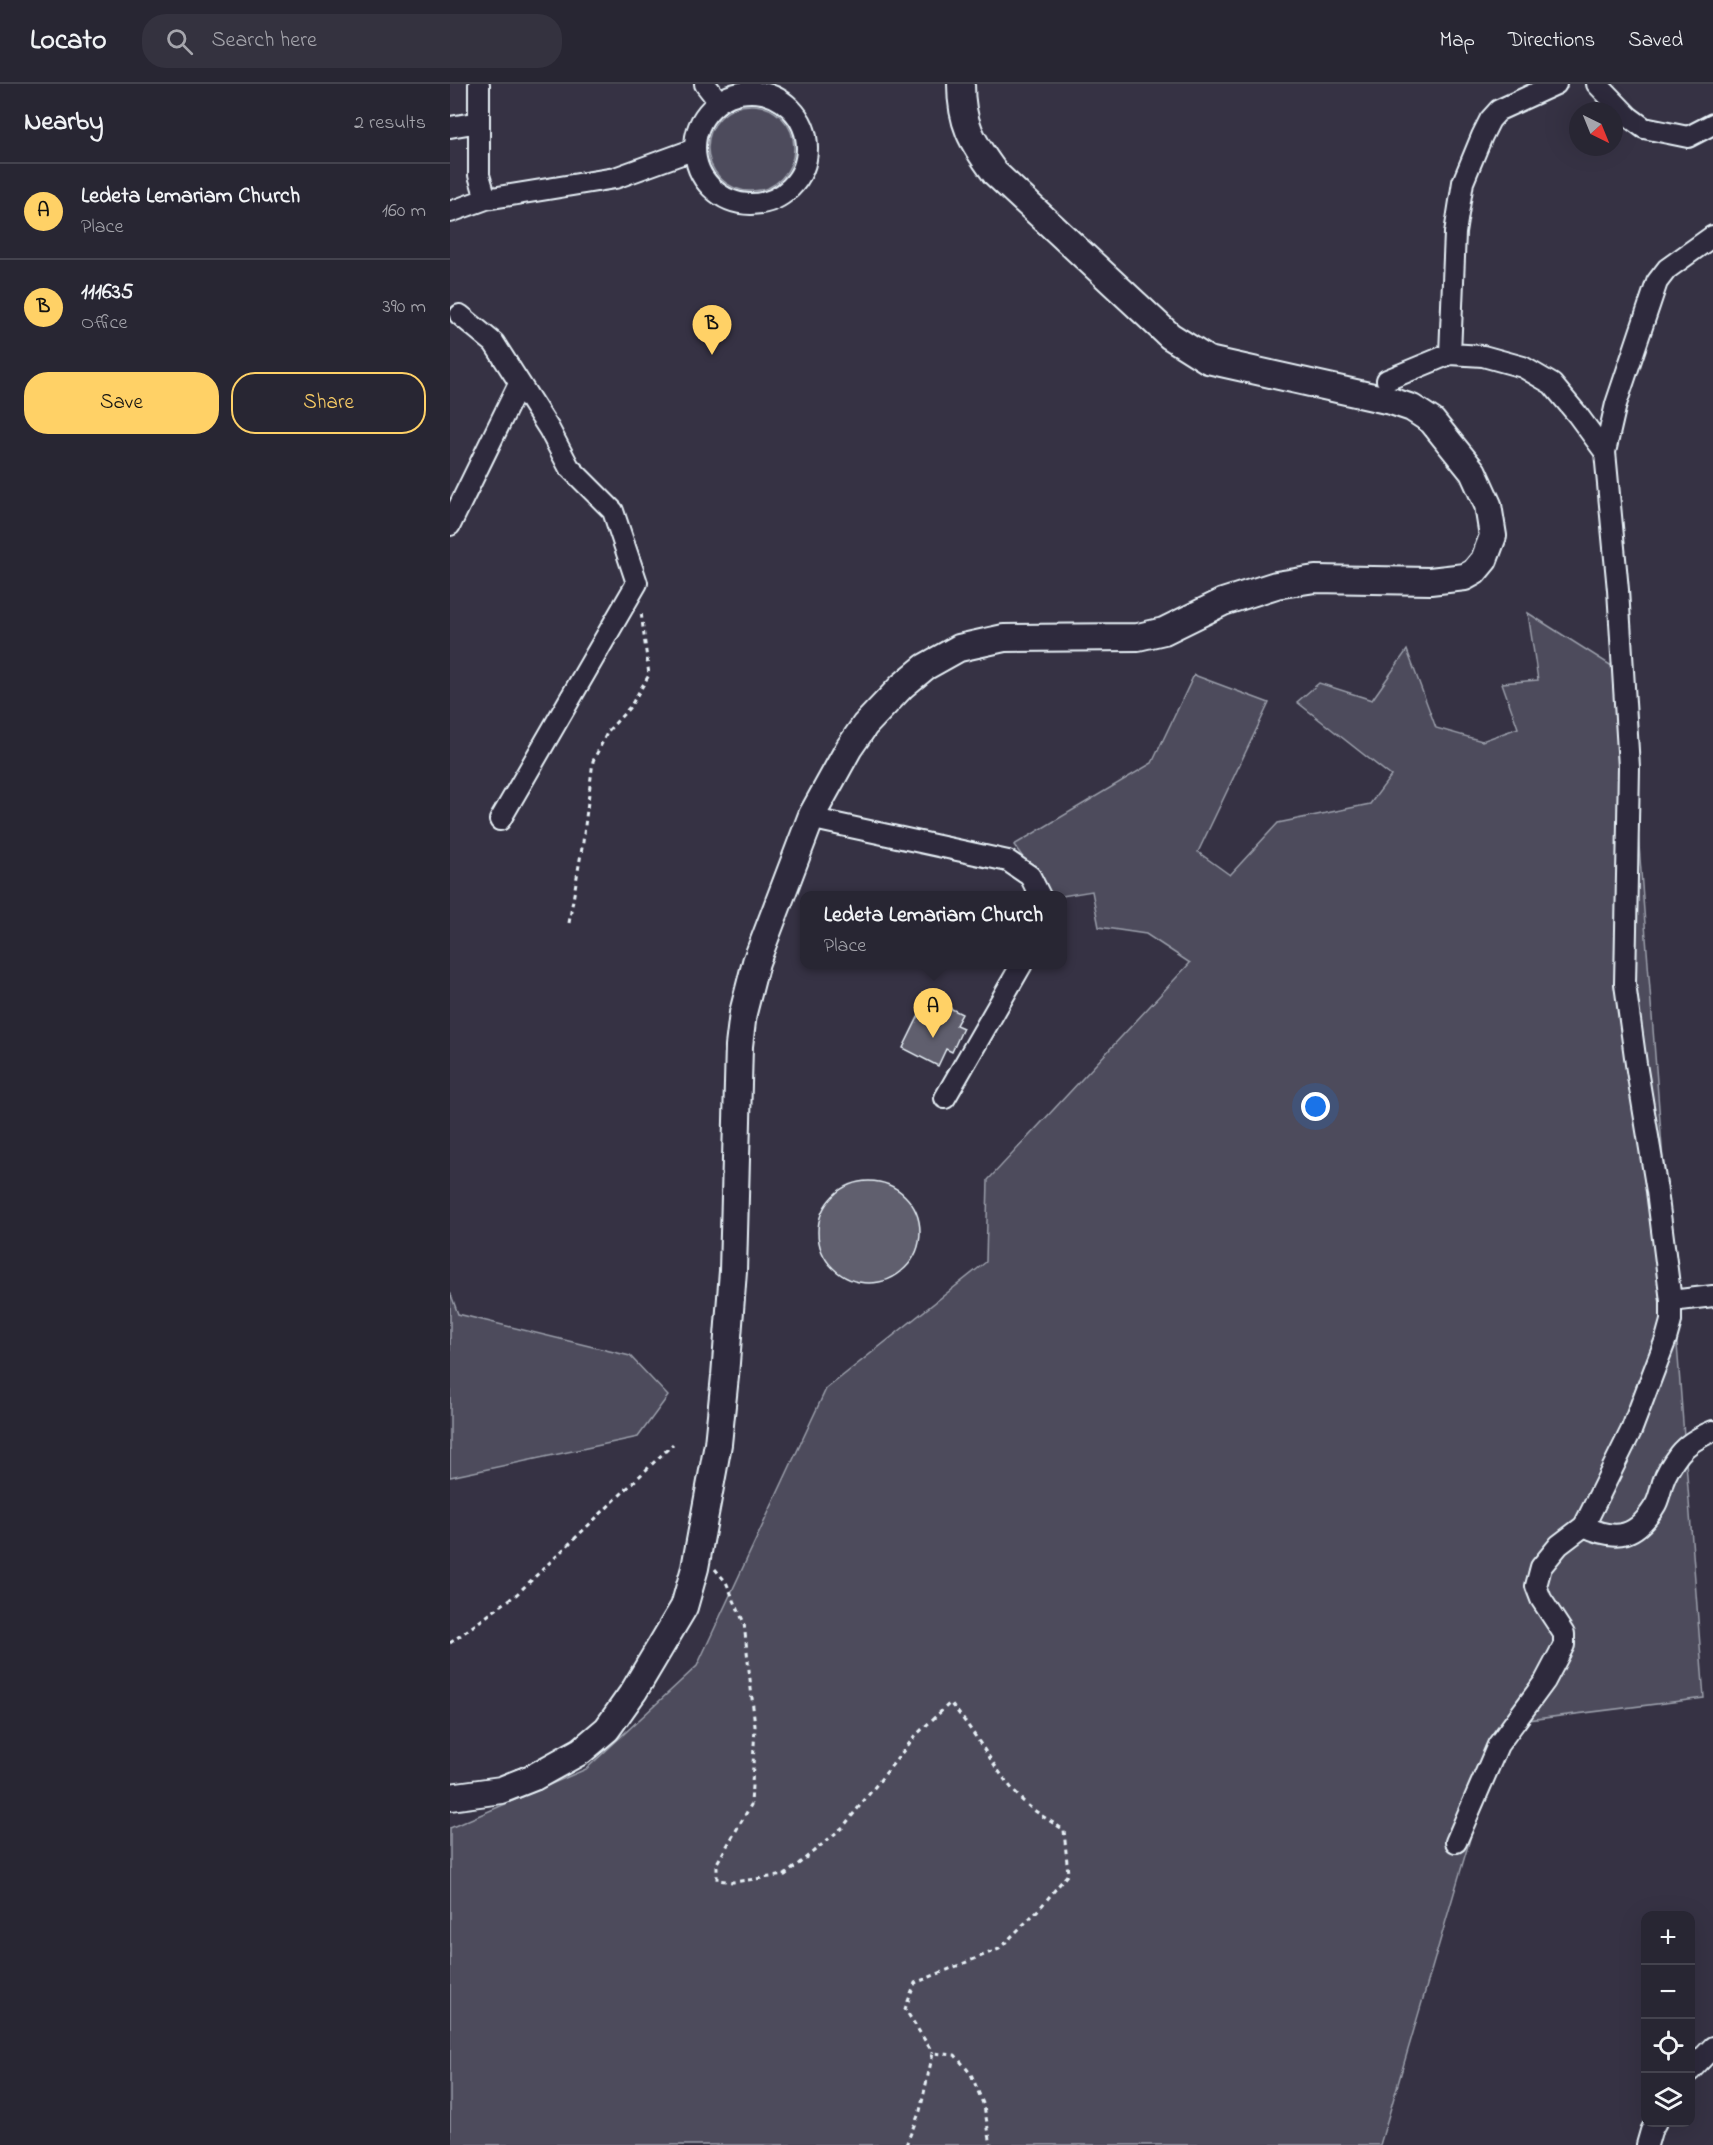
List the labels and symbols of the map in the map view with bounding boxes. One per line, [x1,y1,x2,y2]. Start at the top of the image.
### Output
north arrow [1569,102,1623,156]
pin: B [692,306,732,355]
pin: A [914,988,952,1038]
your location [1301,1092,1330,1121]

